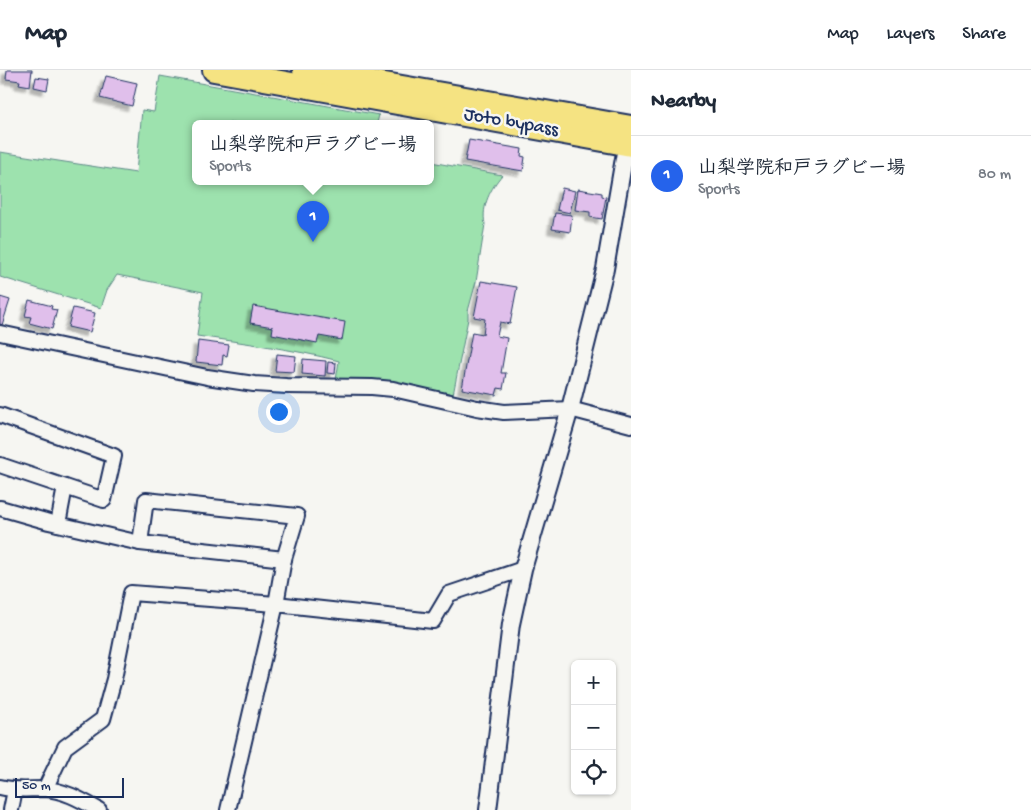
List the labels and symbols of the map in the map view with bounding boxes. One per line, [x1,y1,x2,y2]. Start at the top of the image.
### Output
street label: Joto bypass [462,103,561,143]
pin: 1 [297,201,329,242]
your location [266,399,292,425]
scale bar [15,775,124,798]

